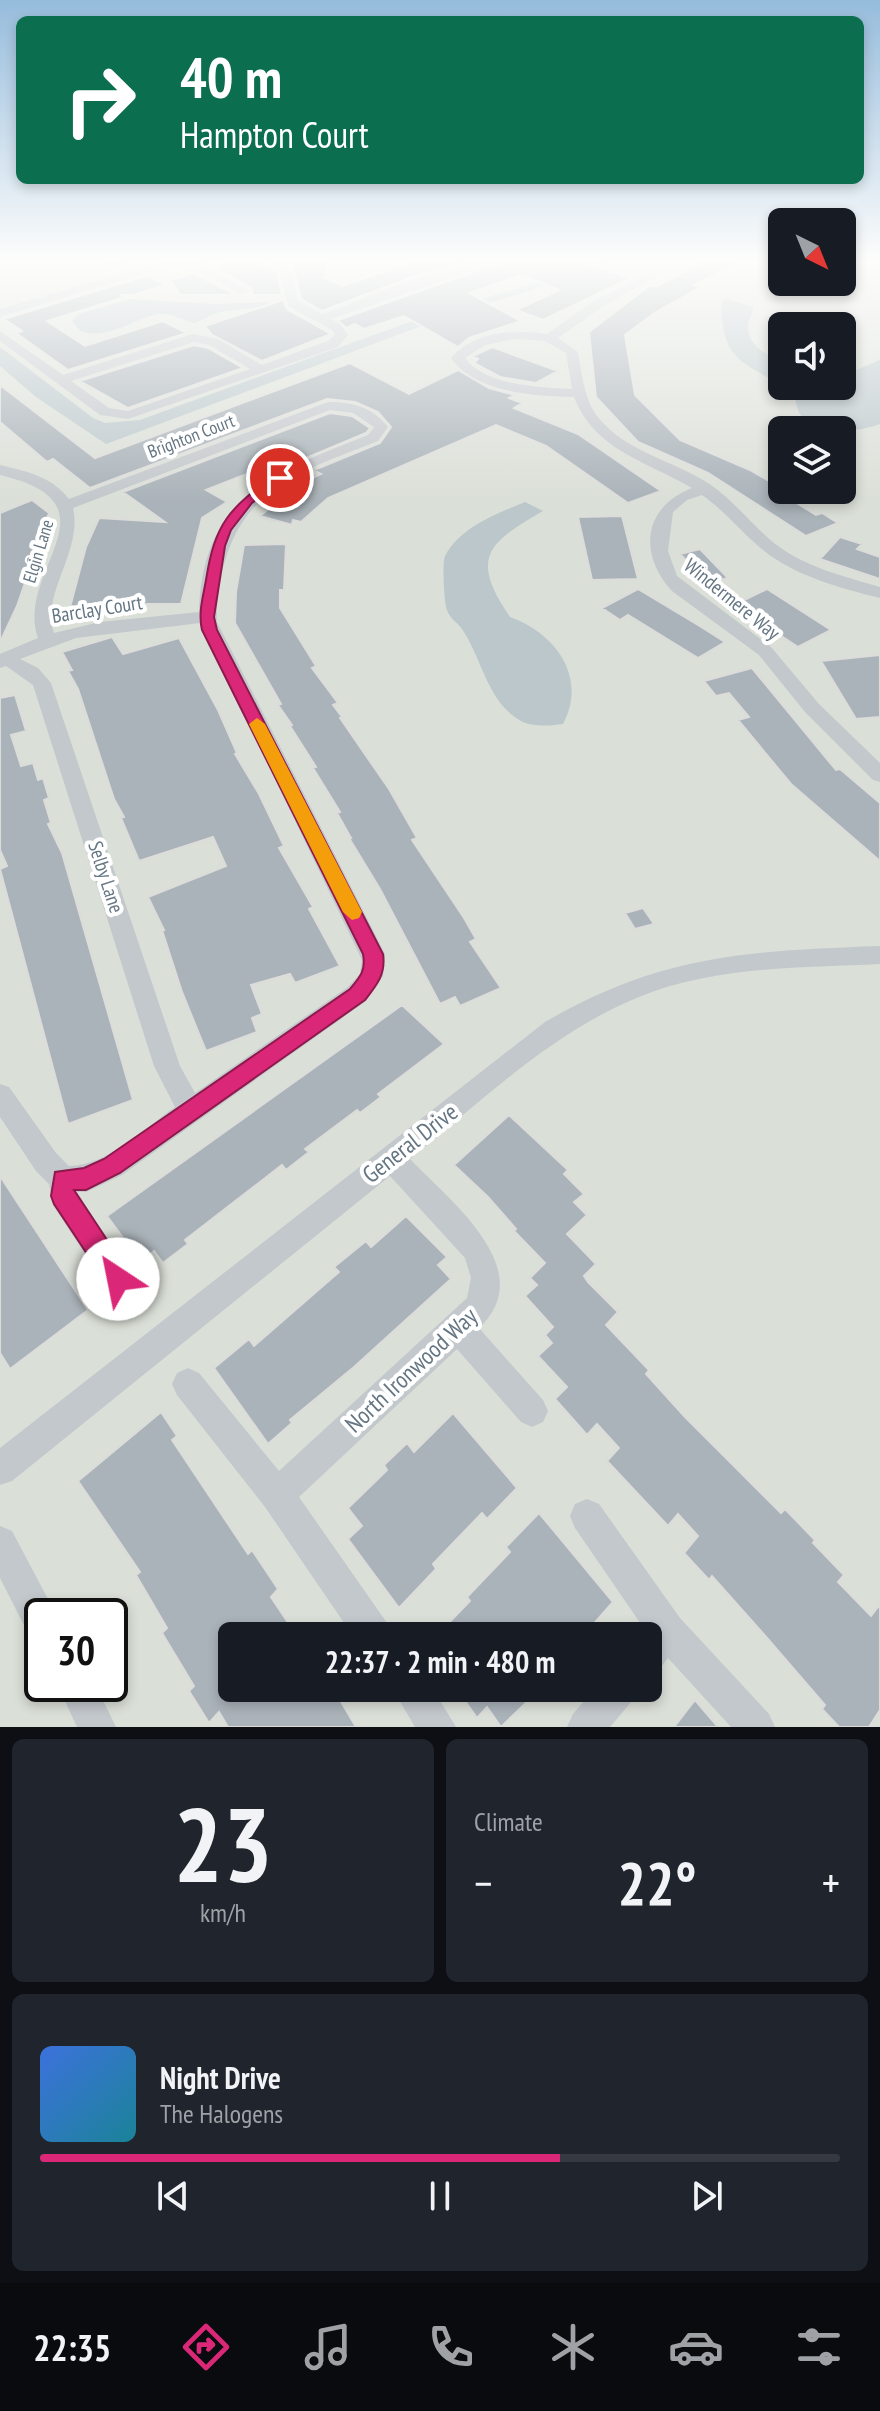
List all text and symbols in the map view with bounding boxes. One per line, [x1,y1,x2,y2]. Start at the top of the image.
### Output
text: 40 m [180,41,282,113]
icon: right [48,48,152,152]
text: Hampton Court [180,111,369,158]
north arrow [768,208,856,296]
map controls [768,208,856,504]
button: sound [768,312,856,400]
street label: Brighton Court [144,409,238,463]
button: layers [768,416,856,504]
pin [246,444,314,512]
icon: arrive [258,456,302,500]
street label: Elgin Lane [17,517,59,585]
street label: Windermere Way [679,552,786,646]
street label: Barclay Court [50,589,145,629]
street label: Selby Lane [82,838,130,916]
street label: General Drive [356,1096,464,1190]
position arrow [76,1237,160,1321]
street label: North Ironwood Way [338,1301,484,1439]
speed limit sign: 30 [24,1598,128,1702]
text: 22:37 · 2 min · 480 m [325,1642,555,1681]
text: 23 [173,1776,273,1911]
text: Climate [474,1805,543,1838]
text: 22° [617,1844,697,1922]
text: − [474,1854,492,1911]
text: + [822,1854,840,1911]
text: km/h [200,1896,246,1929]
text: Night Drive [160,2058,281,2097]
text: The Halogens [160,2097,283,2130]
icon: previous [151,2174,195,2218]
icon: pause [418,2174,462,2218]
icon: next [685,2174,729,2218]
icon: directions [178,2319,234,2375]
icon: music [300,2319,356,2375]
icon: phone [423,2319,479,2375]
icon: climate [545,2319,601,2375]
icon: car [668,2319,724,2375]
icon: filters [791,2319,847,2375]
text: 22:35 [33,2324,111,2371]

